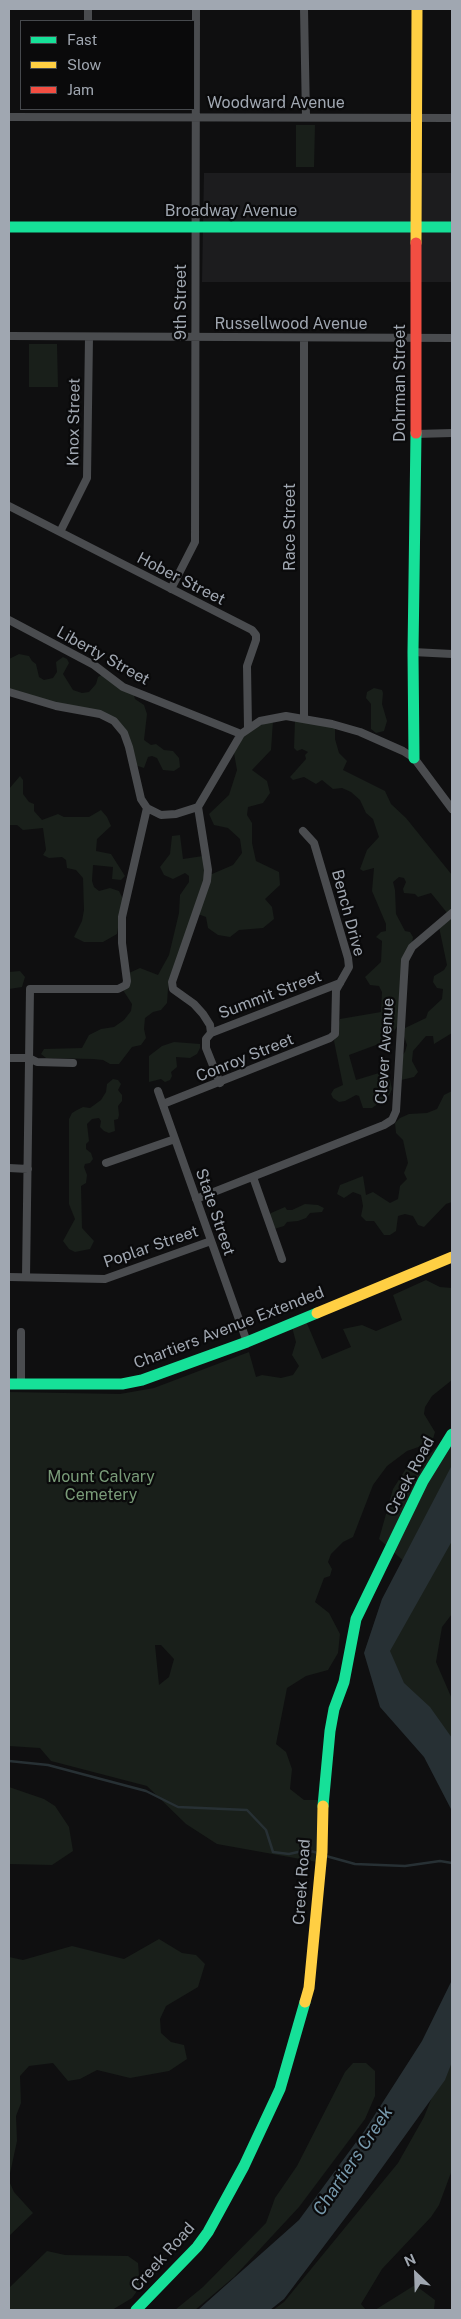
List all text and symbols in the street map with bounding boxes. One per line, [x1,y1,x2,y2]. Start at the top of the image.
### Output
legend [20,20,195,110]
text: Fast [67,31,97,48]
text: Slow [67,56,101,73]
text: Jam [67,81,94,98]
street label: Woodward Avenue [207,93,345,113]
street label: Broadway Avenue [165,201,297,221]
street label: 9th Street [171,264,191,340]
street label: Russellwood Avenue [214,314,368,334]
street label: Dohrman Street [390,324,410,442]
street label: Knox Street [64,378,84,466]
street label: Race Street [280,483,300,571]
street label: Hober Street [134,549,228,609]
street label: Liberty Street [53,623,153,689]
street label: Bench Drive [327,867,369,959]
street label: Summit Street [216,967,324,1023]
street label: Clever Avenue [372,997,398,1105]
street label: Conroy Street [193,1030,297,1086]
street label: State Street [191,1166,239,1258]
street label: Poplar Street [101,1222,201,1272]
street label: Chartiers Avenue Extended [131,1283,327,1373]
street label: Creek Road [381,1434,439,1518]
park label: Mount Calvary Cemetery [47,1467,155,1505]
street label: Creek Road [289,1838,315,1926]
water label: Chartiers Creek [309,2102,397,2220]
street label: Creek Road [127,2219,199,2295]
north arrow [391,2249,441,2299]
text: N [402,2251,418,2270]

